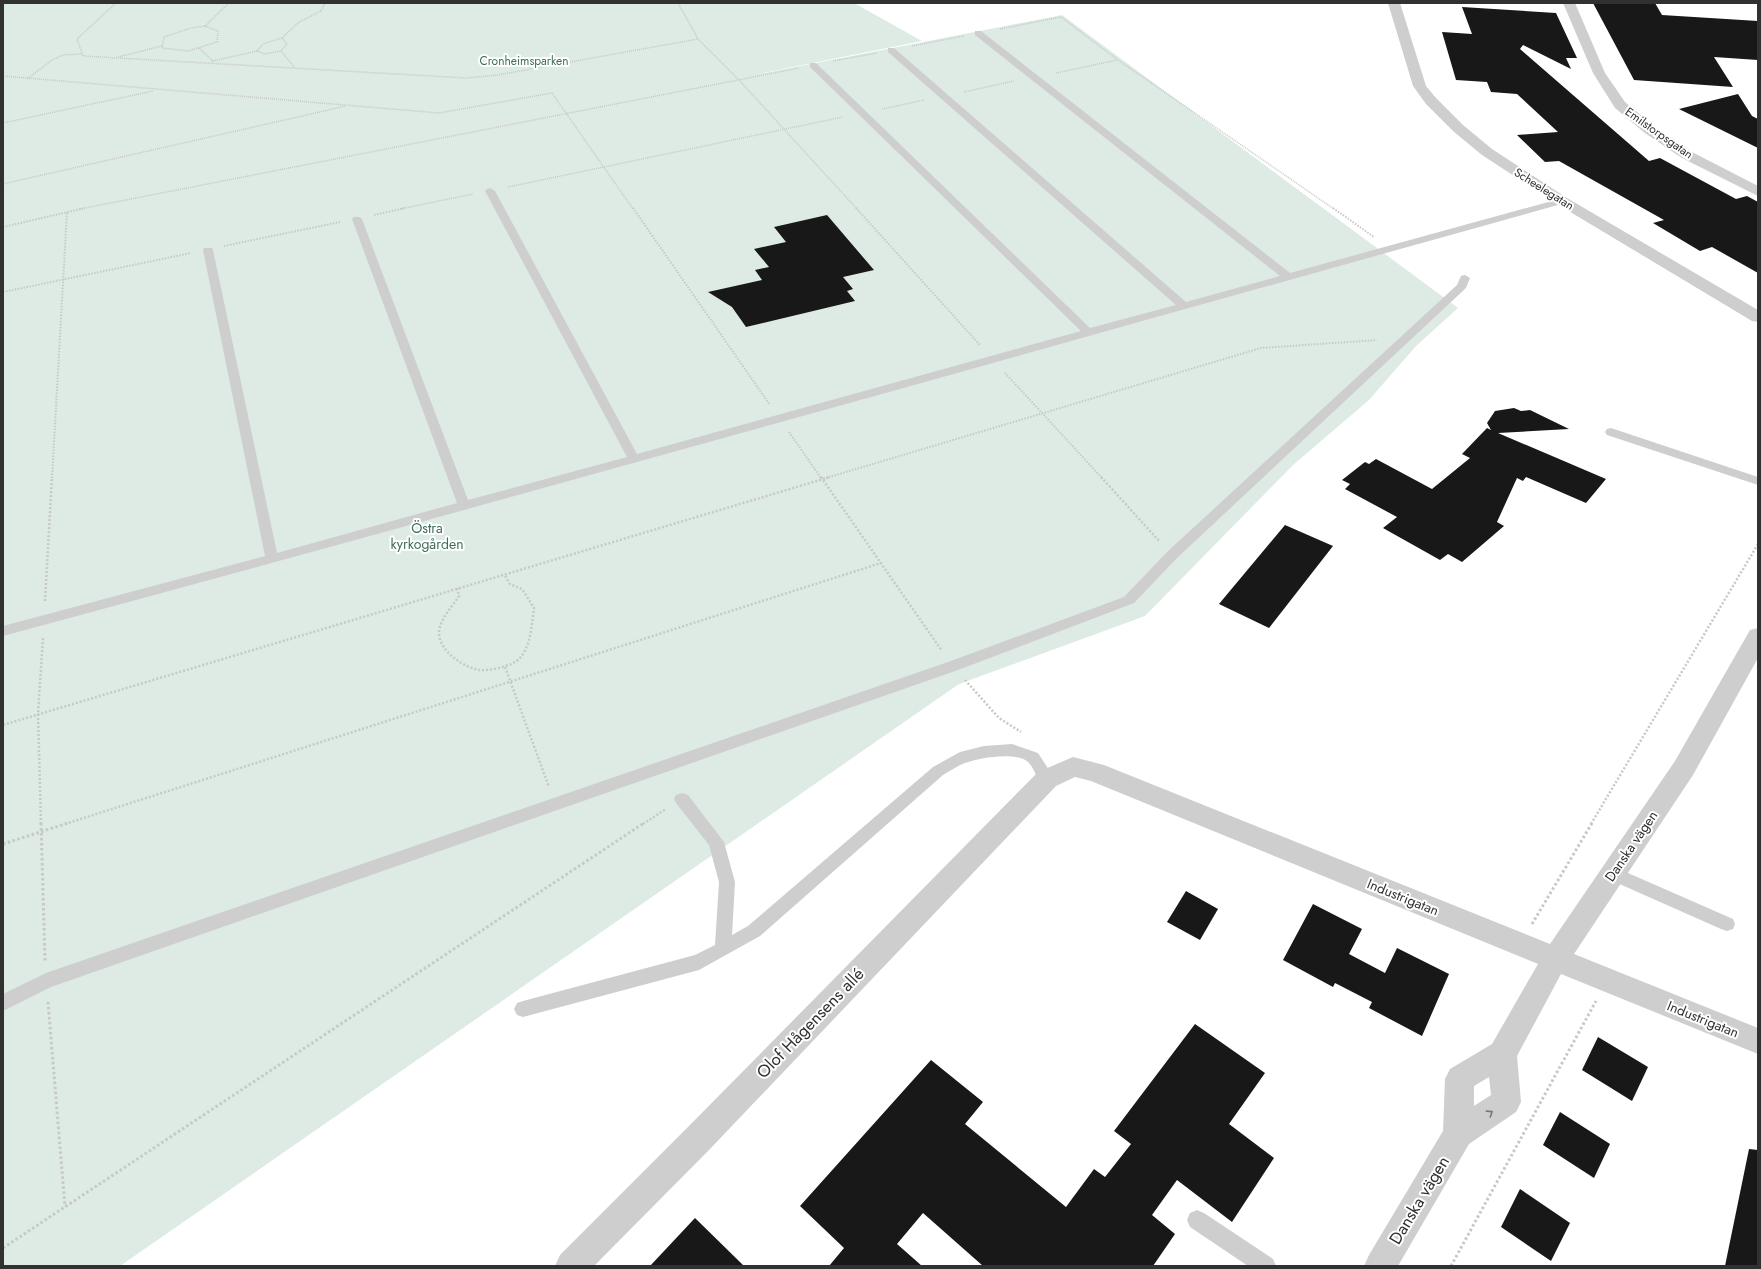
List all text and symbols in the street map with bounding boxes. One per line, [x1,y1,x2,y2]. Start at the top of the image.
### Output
park label: Cronheimsparken [479,52,569,70]
street label: Emilstorpsgatan [1621,103,1697,163]
street label: Scheelegatan [1511,163,1577,215]
park label: Östra kyrkogården [390,518,464,554]
street label: Danska vägen [1600,806,1662,886]
street label: Industrigatan [1364,874,1442,920]
street label: Olof Hågensens allé [751,962,869,1084]
street label: Industrigatan [1664,996,1742,1042]
one-way arrow [1486,1110,1493,1117]
street label: Danska vägen [1383,1151,1455,1249]

